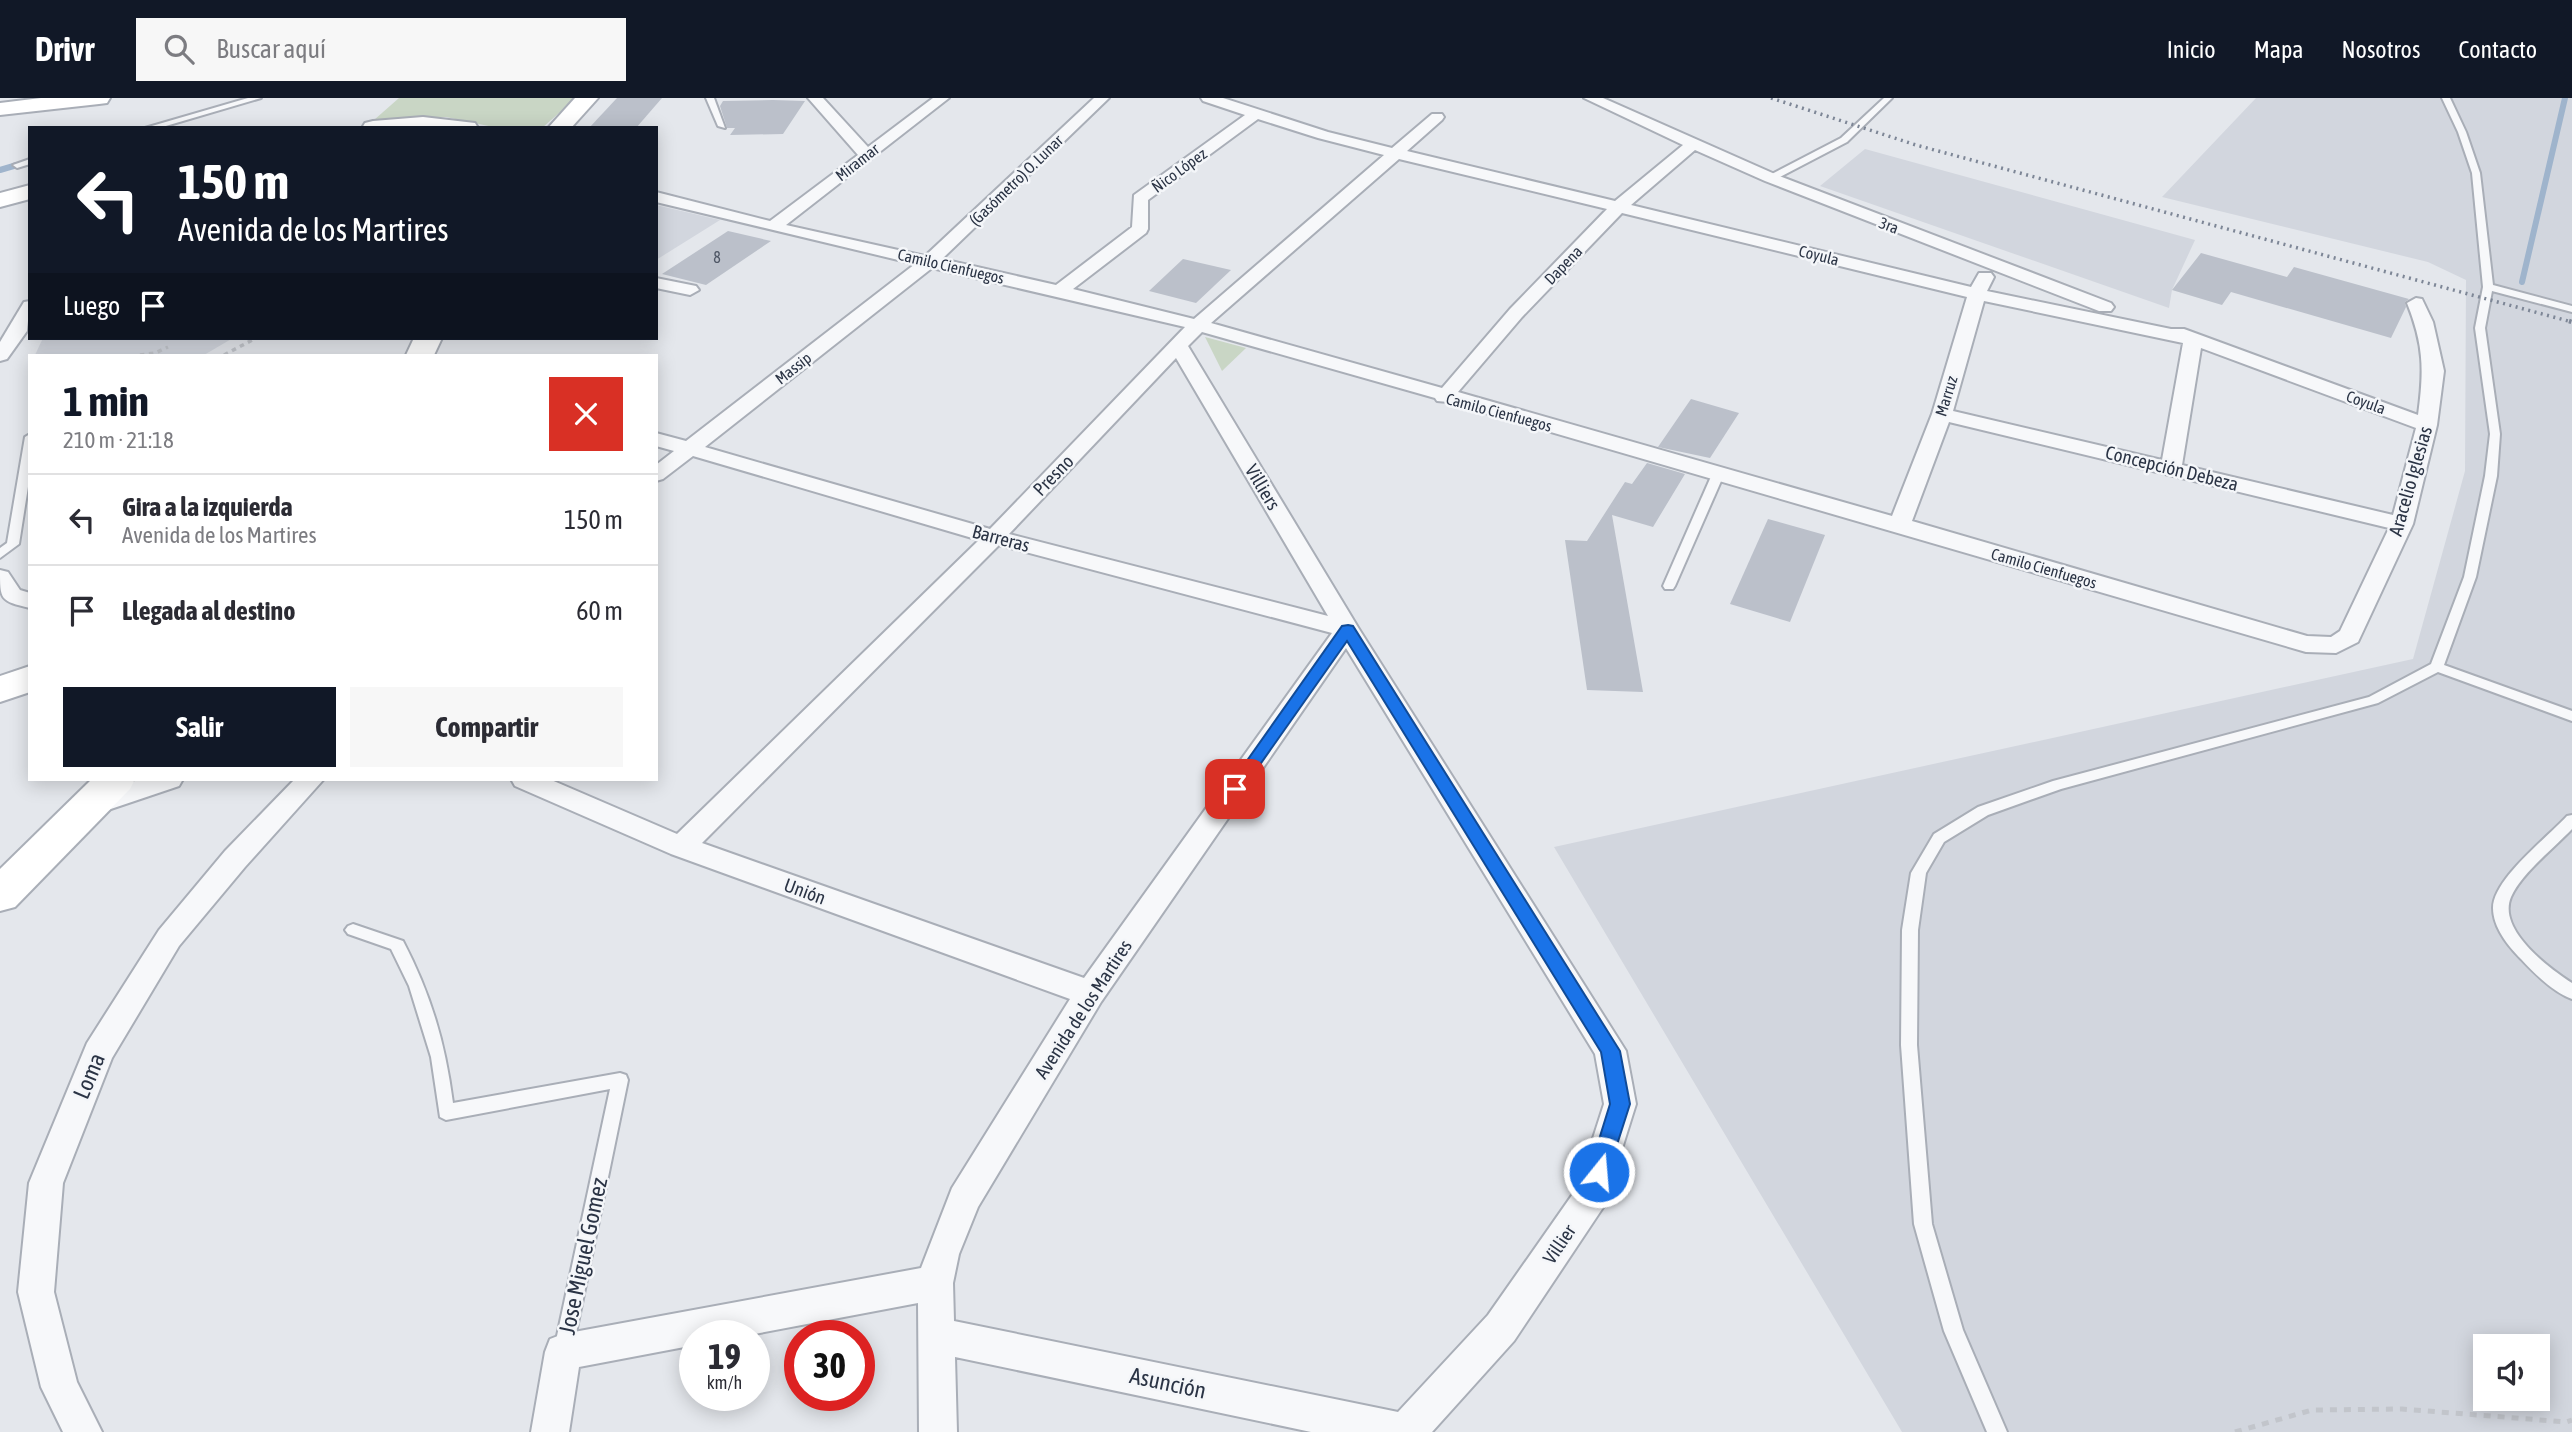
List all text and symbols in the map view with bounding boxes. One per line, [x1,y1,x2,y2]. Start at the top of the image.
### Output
search box [136,18,626,81]
text: Drivr [35,30,94,68]
icon: search [160,30,198,68]
text: Buscar aquí [216,34,326,64]
text: Inicio [2167,36,2216,63]
text: Mapa [2254,36,2303,63]
text: Nosotros [2341,36,2420,63]
text: Contacto [2458,36,2537,63]
street label: (Gasómetro) O. Lunar [966,131,1067,230]
street label: Miramar [832,139,882,184]
street label: Ñico López [1148,144,1211,197]
text: 150 m [178,153,289,209]
icon: left [63,154,154,245]
text: Avenida de los Martires [178,211,449,248]
street label: 3ra [1877,213,1901,237]
street label: Coyula [1797,241,1841,270]
street label: Dapena [1540,242,1586,289]
street label: Camilo Cienfuegos [896,245,1006,288]
house number: 8 [713,248,721,266]
icon: arrive [134,287,172,325]
text: Luego [63,291,120,321]
street label: Massip [771,348,815,388]
street label: Marruz [1931,373,1961,418]
text: 1 min [63,377,149,425]
button: close [549,377,623,451]
street label: Coyula [2344,387,2388,418]
street label: Camilo Cienfuegos [1444,389,1554,436]
street label: Aracelio Iglesias [2384,423,2436,538]
text: 210 m · 21:18 [63,427,174,453]
street label: Concepción Debeza [2103,441,2241,495]
street label: Presno [1028,450,1078,500]
street label: Villiers [1241,460,1285,514]
text: Gira a la izquierda [122,492,293,522]
icon: left [63,501,101,539]
text: 150 m [564,505,623,535]
street label: Barreras [970,520,1032,556]
text: Avenida de los Martires [122,522,317,548]
street label: Camilo Cienfuegos [1989,544,2099,593]
icon: arrive [63,592,101,630]
text: Llegada al destino [122,596,295,626]
text: 60 m [576,596,623,626]
button: Salir [63,687,336,767]
button: Compartir [350,687,623,767]
pin [1205,759,1265,819]
icon: arrive [1216,770,1254,808]
street label: Unión [781,873,829,909]
street label: Avenida de los Martires [1030,935,1136,1082]
street label: Loma [68,1049,110,1103]
position arrow [1562,1135,1636,1209]
street label: Jose Miguel Gomez [554,1175,612,1337]
street label: Villier [1538,1220,1580,1268]
speed limit sign: 30 [784,1320,875,1411]
map controls [2473,1334,2550,1411]
button: sound [2473,1334,2550,1411]
text: 19 [708,1336,741,1376]
street label: Asunción [1127,1362,1209,1404]
text: km/h [707,1372,742,1393]

